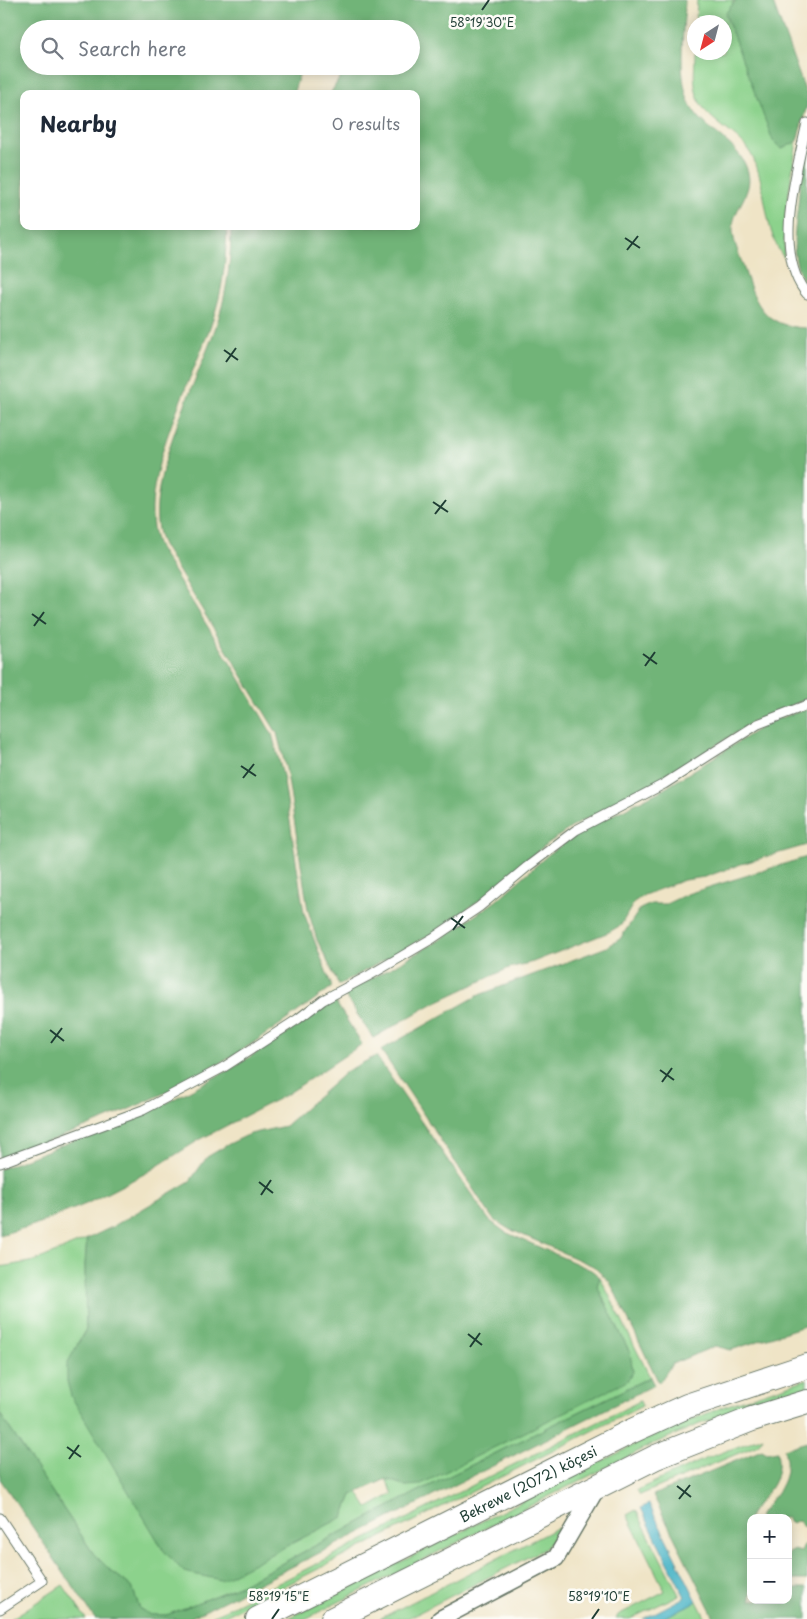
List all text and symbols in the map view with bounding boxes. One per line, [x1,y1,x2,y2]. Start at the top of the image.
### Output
text: 58°19'30"E [450,13,514,31]
north arrow [687,15,732,60]
search box [20,20,420,75]
icon: search [38,34,66,62]
text: Search here [78,34,187,62]
text: Nearby [40,107,117,139]
text: 0 results [332,111,400,135]
street label: Bekrewe (2072) köçesi [455,1440,600,1527]
map controls [747,1514,792,1604]
button: + [747,1514,792,1559]
button: − [747,1559,792,1604]
text: 58°19'15"E [248,1587,310,1605]
text: 58°19'10"E [568,1587,630,1605]

